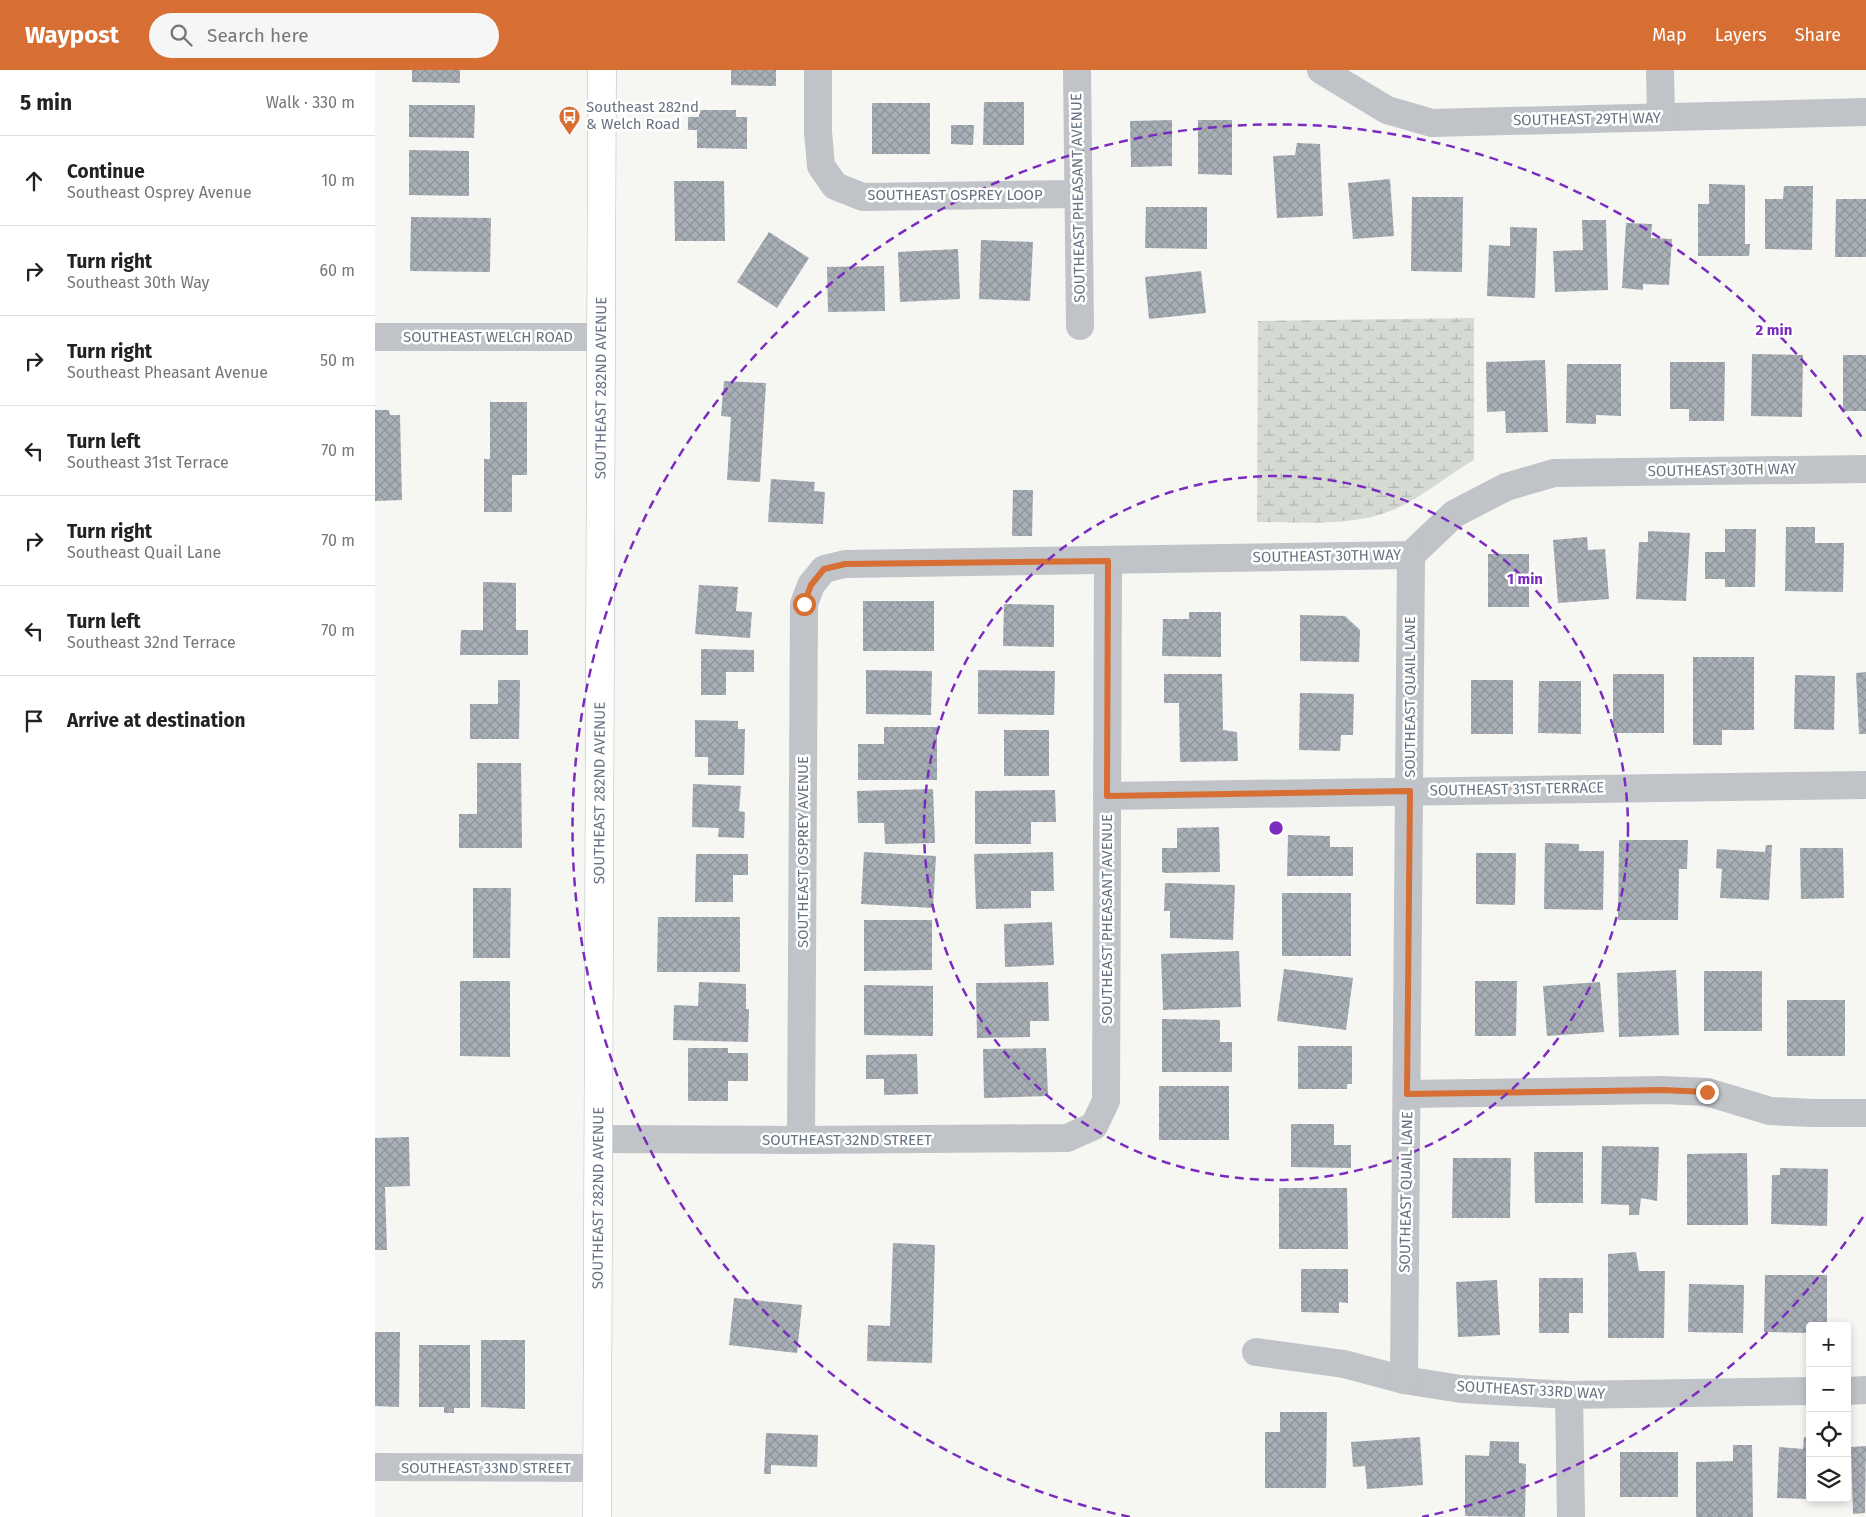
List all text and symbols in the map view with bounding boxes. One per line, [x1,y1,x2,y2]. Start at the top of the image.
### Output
search box [149,13,499,58]
text: Waypost [25,21,119,49]
icon: search [167,21,195,49]
text: Search here [207,24,309,47]
text: Map [1652,24,1687,46]
text: Layers [1715,24,1767,46]
text: Share [1795,24,1841,46]
text: 5 min [20,90,72,116]
text: Walk · 330 m [266,93,355,112]
street label: SOUTHEAST PHEASANT AVENUE [1067,93,1089,303]
place label: Southeast 282nd & Welch Road [586,98,699,133]
bus stop icon: Southeast 282nd & Welch Road [558,104,582,135]
street label: SOUTHEAST 29TH WAY [1513,109,1662,129]
text: Continue [67,160,145,183]
icon: ahead [20,167,48,195]
text: 10 m [321,171,355,190]
text: Southeast Osprey Avenue [67,183,252,202]
street label: SOUTHEAST OSPREY LOOP [867,186,1043,204]
text: Turn right [67,250,152,273]
icon: right [20,257,48,285]
text: 60 m [320,261,355,280]
text: Southeast 30th Way [67,273,210,292]
street label: SOUTHEAST 282ND AVENUE [592,297,610,479]
text: 2 min [1756,321,1792,339]
street label: SOUTHEAST WELCH ROAD [403,328,573,346]
text: Turn right [67,340,152,363]
icon: right [20,347,48,375]
text: 50 m [320,351,355,370]
text: Southeast Pheasant Avenue [67,363,268,382]
text: Turn left [67,430,141,453]
icon: left [20,437,48,465]
text: 70 m [321,441,355,460]
text: Southeast 31st Terrace [67,453,229,472]
street label: SOUTHEAST 30TH WAY [1648,460,1797,480]
text: Turn right [67,520,152,543]
icon: right [20,527,48,555]
text: 70 m [321,531,355,550]
text: Southeast Quail Lane [67,543,221,562]
street label: SOUTHEAST 30TH WAY [1253,546,1402,566]
text: 1 min [1507,570,1543,588]
route start [793,593,816,616]
text: Turn left [67,610,141,633]
street label: SOUTHEAST QUAIL LANE [1401,616,1419,778]
icon: left [20,617,48,645]
text: 70 m [321,621,355,640]
text: Southeast 32nd Terrace [67,633,236,652]
street label: SOUTHEAST 282ND AVENUE [590,702,609,884]
icon: arrive [20,707,48,735]
text: Arrive at destination [67,709,246,732]
street label: SOUTHEAST OSPREY AVENUE [794,756,812,948]
street label: SOUTHEAST 31ST TERRACE [1430,778,1604,800]
street label: SOUTHEAST PHEASANT AVENUE [1098,814,1116,1024]
centre of rings [1267,819,1285,837]
route end [1696,1081,1719,1104]
street label: SOUTHEAST 282ND AVENUE [589,1107,607,1289]
street label: SOUTHEAST QUAIL LANE [1396,1111,1416,1273]
street label: SOUTHEAST 32ND STREET [762,1131,932,1149]
map controls [1806,1322,1851,1502]
button: + [1806,1322,1851,1367]
button: − [1806,1367,1851,1412]
street label: SOUTHEAST 33RD WAY [1456,1377,1607,1403]
button: locate [1806,1412,1851,1457]
button: layers [1806,1457,1851,1502]
street label: SOUTHEAST 33ND STREET [401,1459,571,1477]

